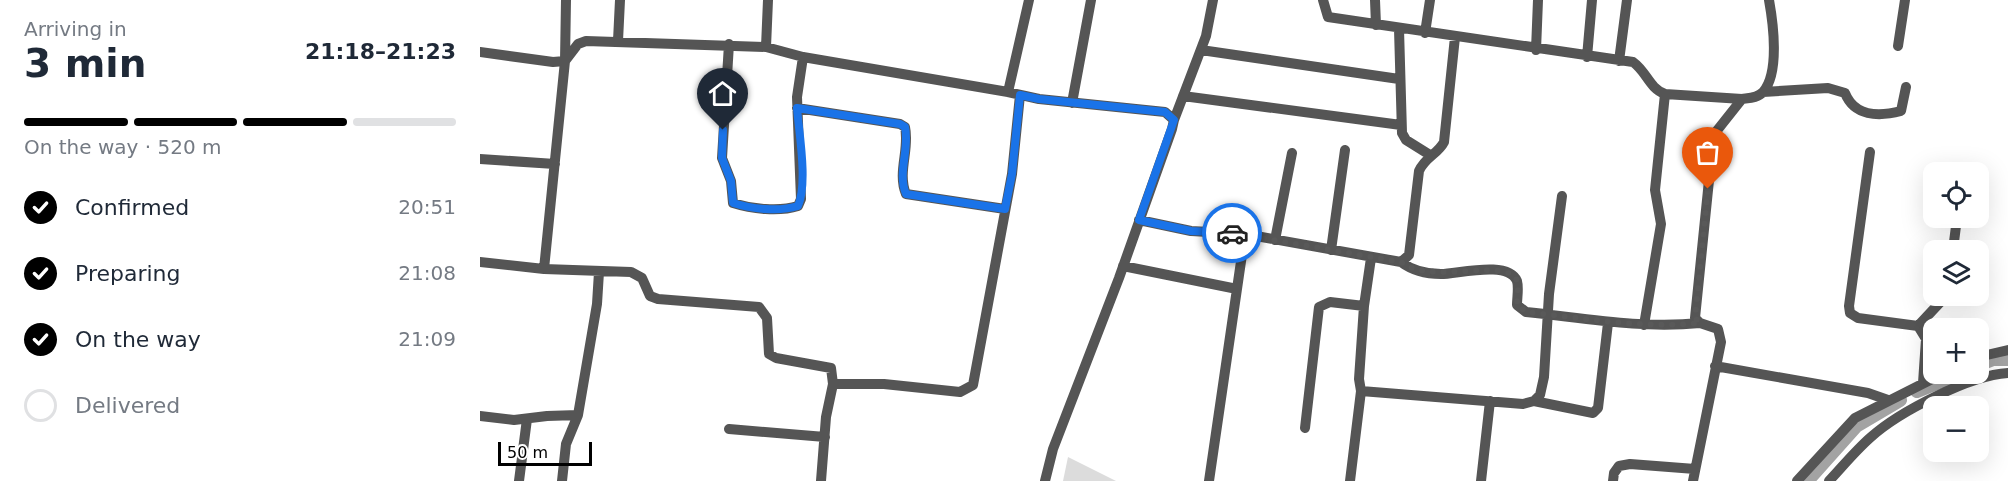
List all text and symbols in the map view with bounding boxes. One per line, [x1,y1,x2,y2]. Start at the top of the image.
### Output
text: Arriving in [24,17,127,41]
text: 21:18–21:23 [305,39,456,64]
text: 3 min [24,41,146,86]
pin [697,68,748,130]
icon: home [706,77,739,110]
pin [1682,127,1733,189]
text: On the way · 520 m [24,135,222,159]
icon: bag [1691,136,1724,169]
map controls [1923,162,1989,462]
button: locate [1923,162,1989,228]
icon: check [24,191,57,224]
text: Confirmed [75,195,189,220]
text: 20:51 [398,195,456,219]
courier [1202,203,1262,263]
icon: car [1216,217,1249,250]
button: layers [1923,240,1989,306]
icon: check [24,257,57,290]
text: Preparing [75,261,181,286]
text: 21:08 [398,261,456,285]
button: + [1923,318,1989,384]
icon: check [24,323,57,356]
text: On the way [75,327,201,352]
text: 21:09 [398,327,456,351]
text: Delivered [75,393,180,418]
button: − [1923,396,1989,462]
scale bar [498,439,592,466]
text: 50 m [507,443,548,462]

